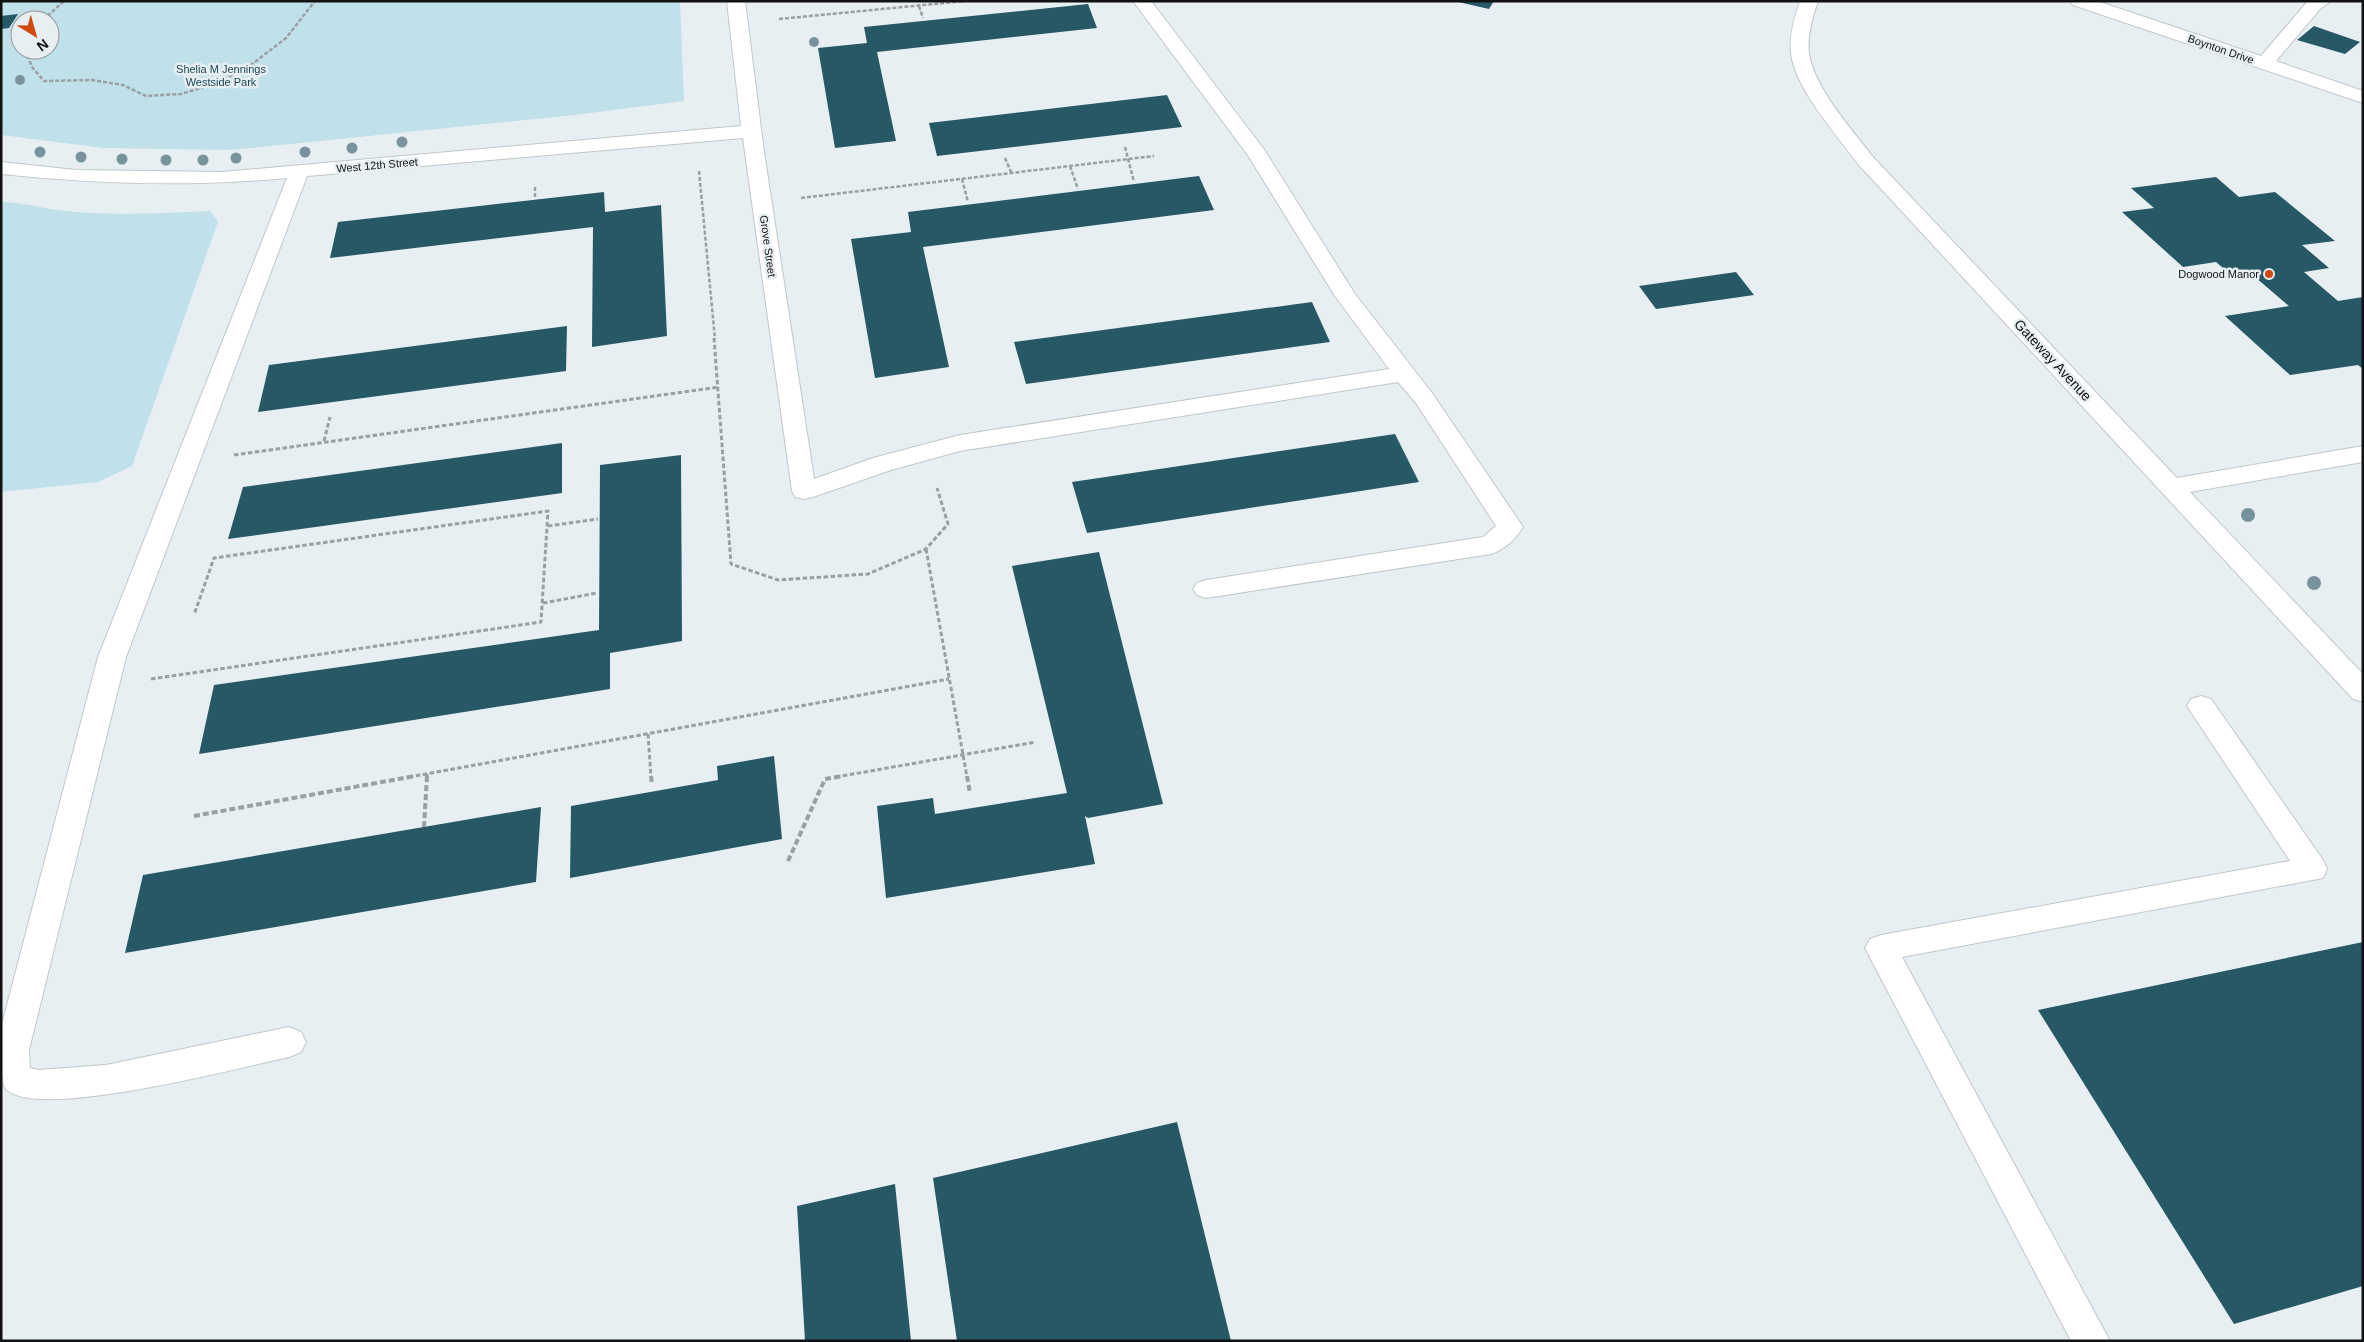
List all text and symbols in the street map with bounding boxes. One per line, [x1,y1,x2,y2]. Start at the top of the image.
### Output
north arrow [10,10,60,60]
street label: Boynton Drive [2186,32,2256,66]
text: N [34,36,52,55]
park label: Shelia M Jennings Westside Park [176,63,266,88]
street label: West 12th Street [336,155,418,175]
street label: Grove Street [758,214,778,278]
place label: Dogwood Manor [2178,268,2259,280]
marker: Dogwood Manor [2263,268,2275,280]
street label: Gateway Avenue [2011,316,2095,404]

